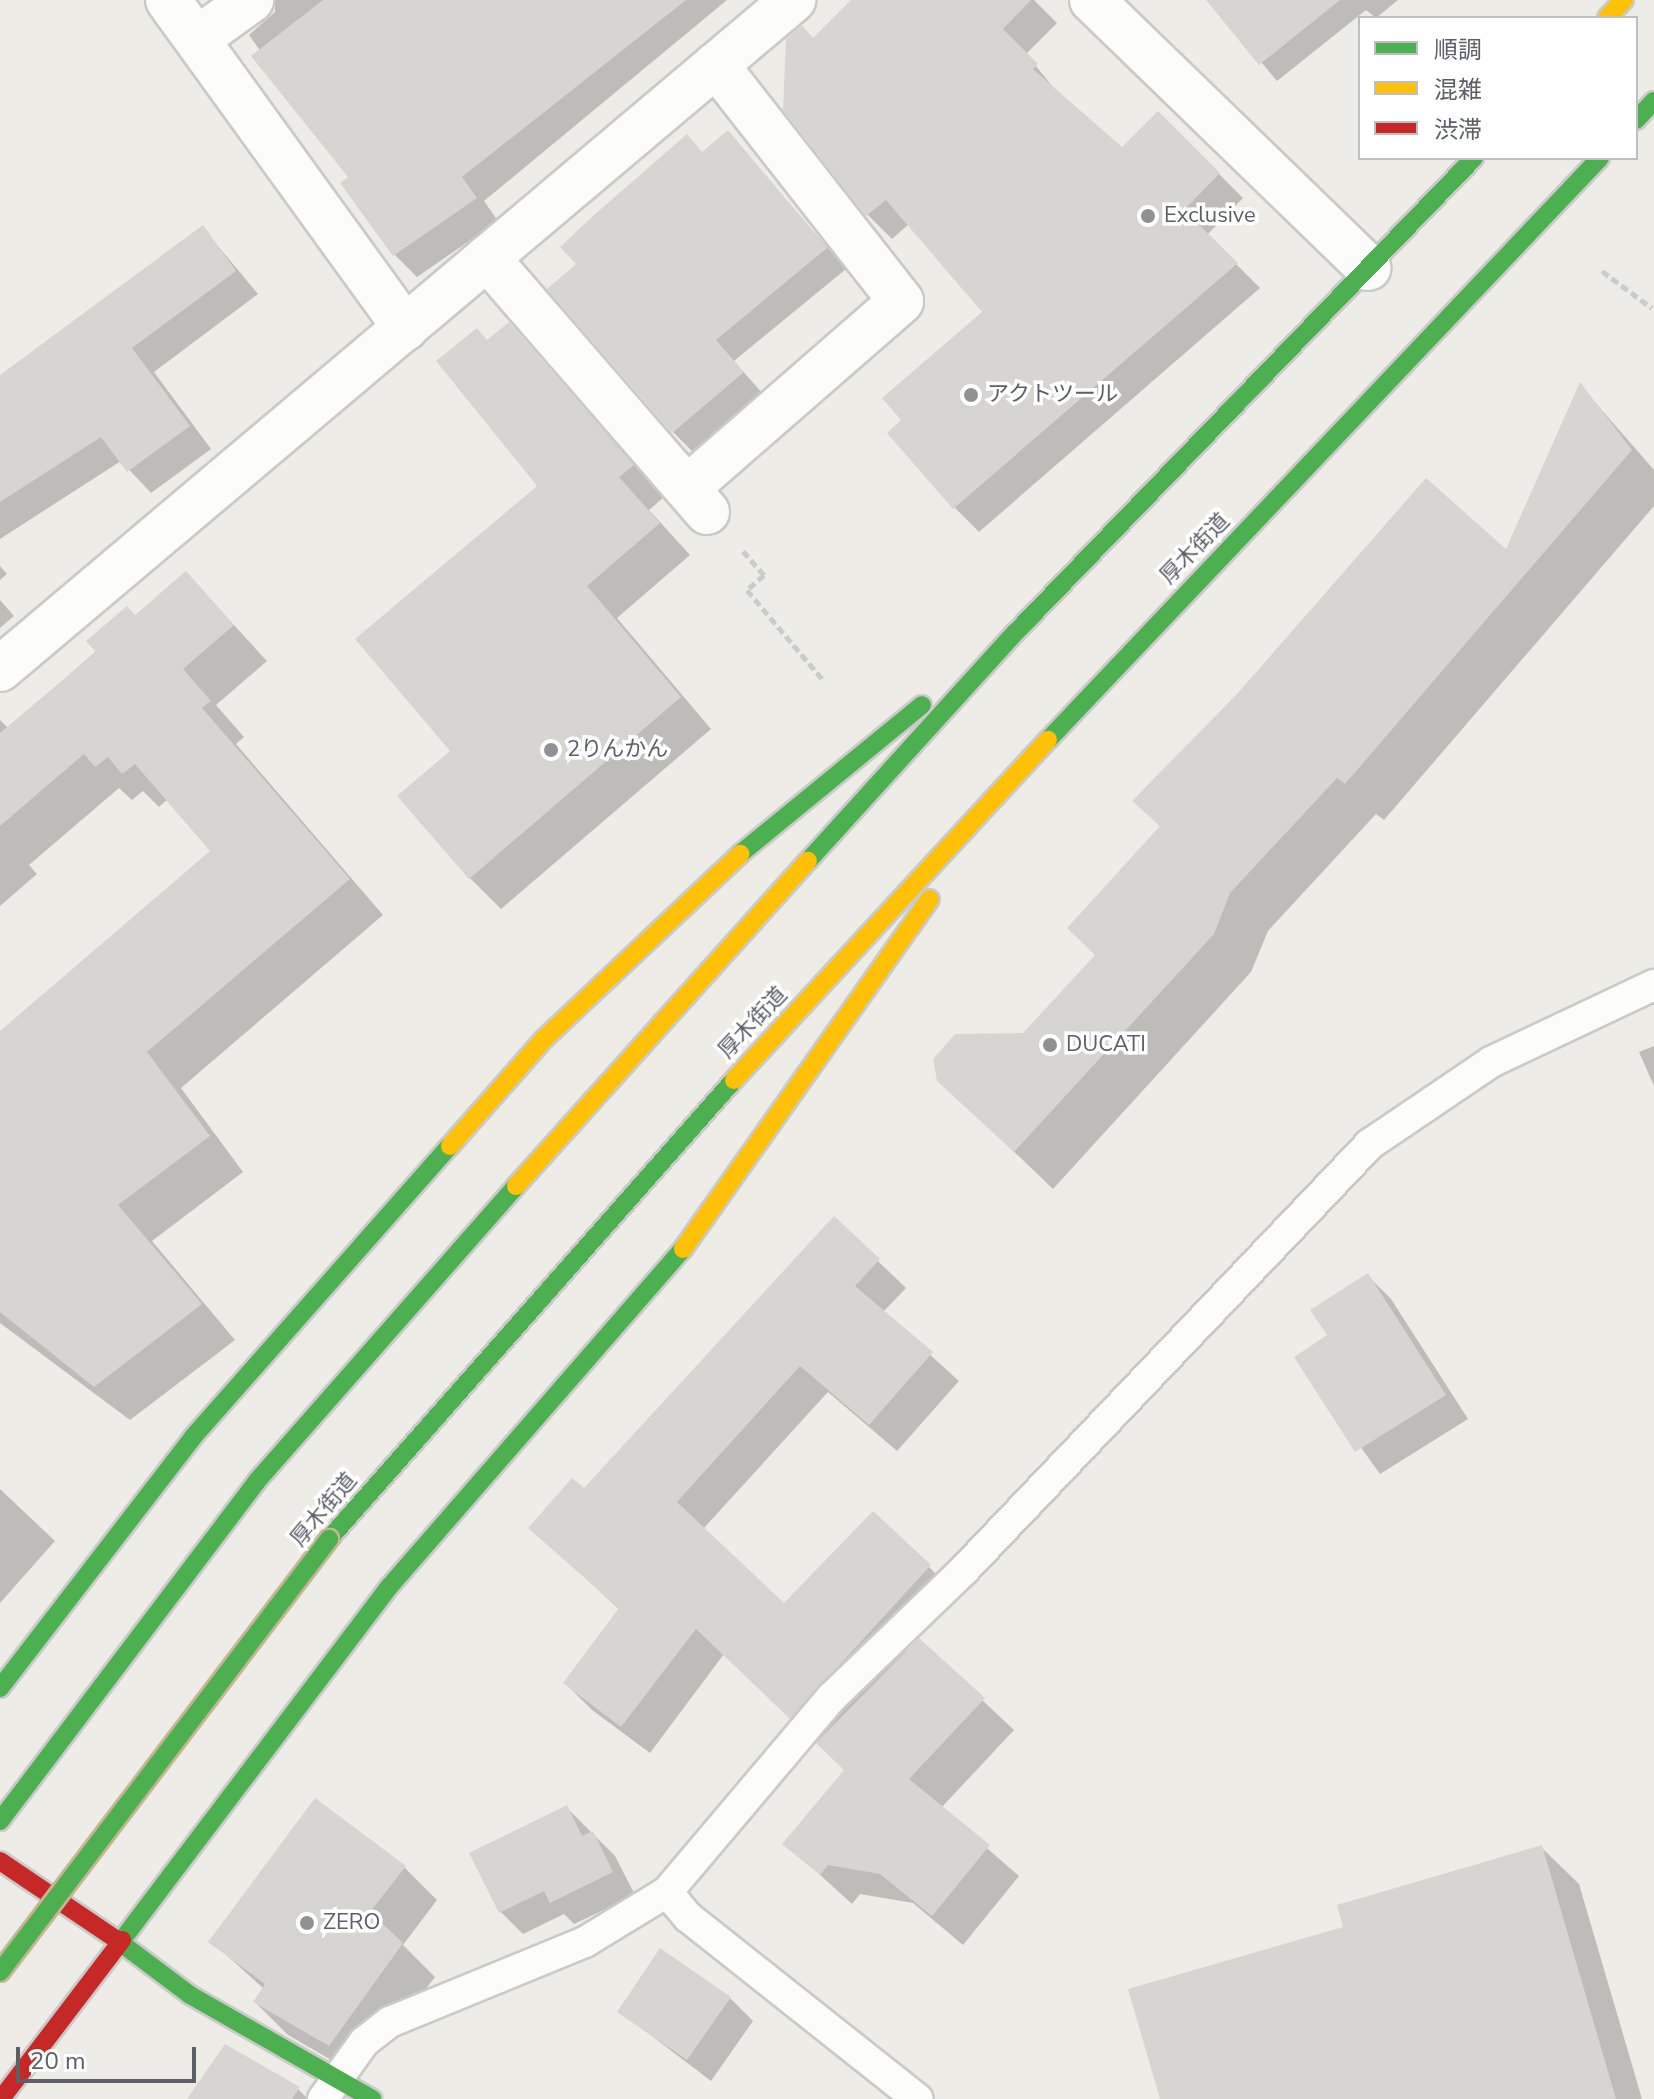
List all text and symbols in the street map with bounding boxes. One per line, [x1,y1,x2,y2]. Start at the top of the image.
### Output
legend [1358,16,1638,160]
text: 順調 [1434,34,1482,66]
text: 混雑 [1434,74,1482,106]
text: 渋滞 [1434,114,1482,146]
place label: Exclusive [1164,203,1256,229]
marker: Exclusive [1139,207,1157,225]
place label: アクトツール [987,382,1119,408]
marker: アクトツール [962,386,980,404]
street label: 厚木街道 [1155,508,1235,590]
place label: 2りんかん [567,737,668,763]
marker: 2りんかん [542,741,560,759]
street label: 厚木街道 [713,982,793,1064]
place label: DUCATI [1066,1032,1146,1058]
marker: DUCATI [1041,1036,1059,1054]
street label: 厚木街道 [286,1468,362,1552]
place label: ZERO [323,1910,380,1936]
marker: ZERO [298,1914,316,1932]
scale bar [20,2031,200,2081]
text: 20 m [30,2045,86,2077]

